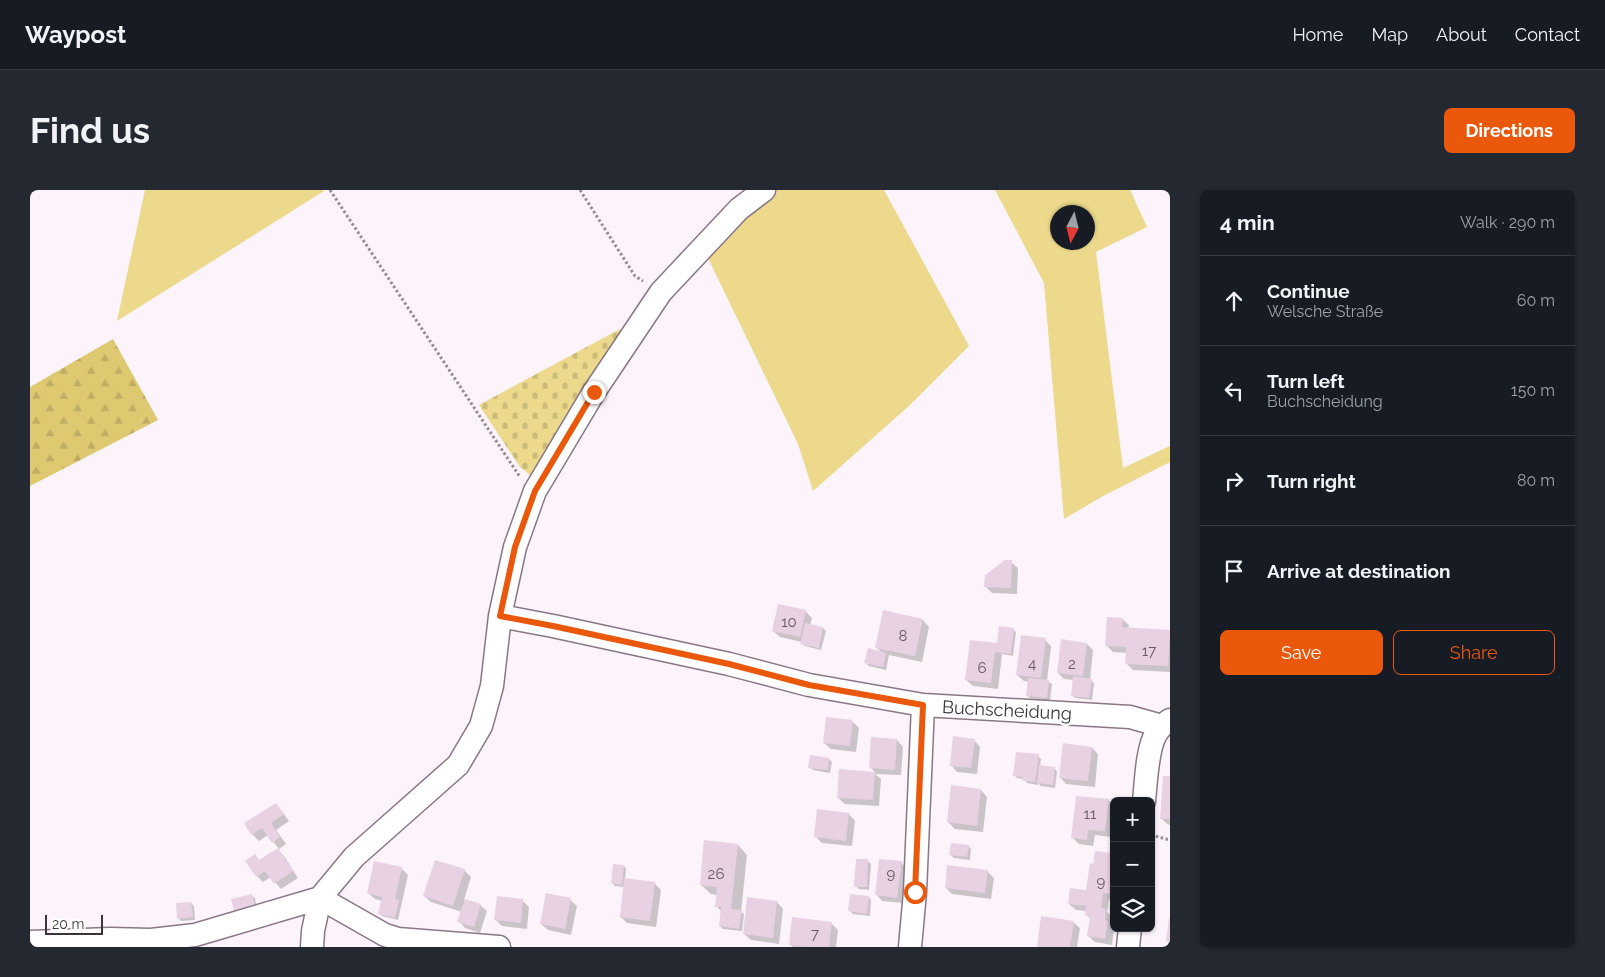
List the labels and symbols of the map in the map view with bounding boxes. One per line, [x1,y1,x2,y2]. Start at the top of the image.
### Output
north arrow [1050,205,1095,250]
route end [583,381,606,404]
house number: 10 [781,613,797,631]
house number: 8 [899,627,908,645]
house number: 17 [1142,642,1156,660]
house number: 4 [1028,655,1036,673]
house number: 2 [1068,655,1076,673]
house number: 6 [977,659,987,677]
street label: Buchscheidung [941,696,1073,724]
house number: 11 [1084,805,1097,823]
house number: 26 [708,865,724,883]
house number: 9 [887,865,896,883]
house number: 9 [1097,873,1106,891]
route start [904,881,927,904]
scale bar [45,912,102,935]
house number: 7 [811,925,819,943]

